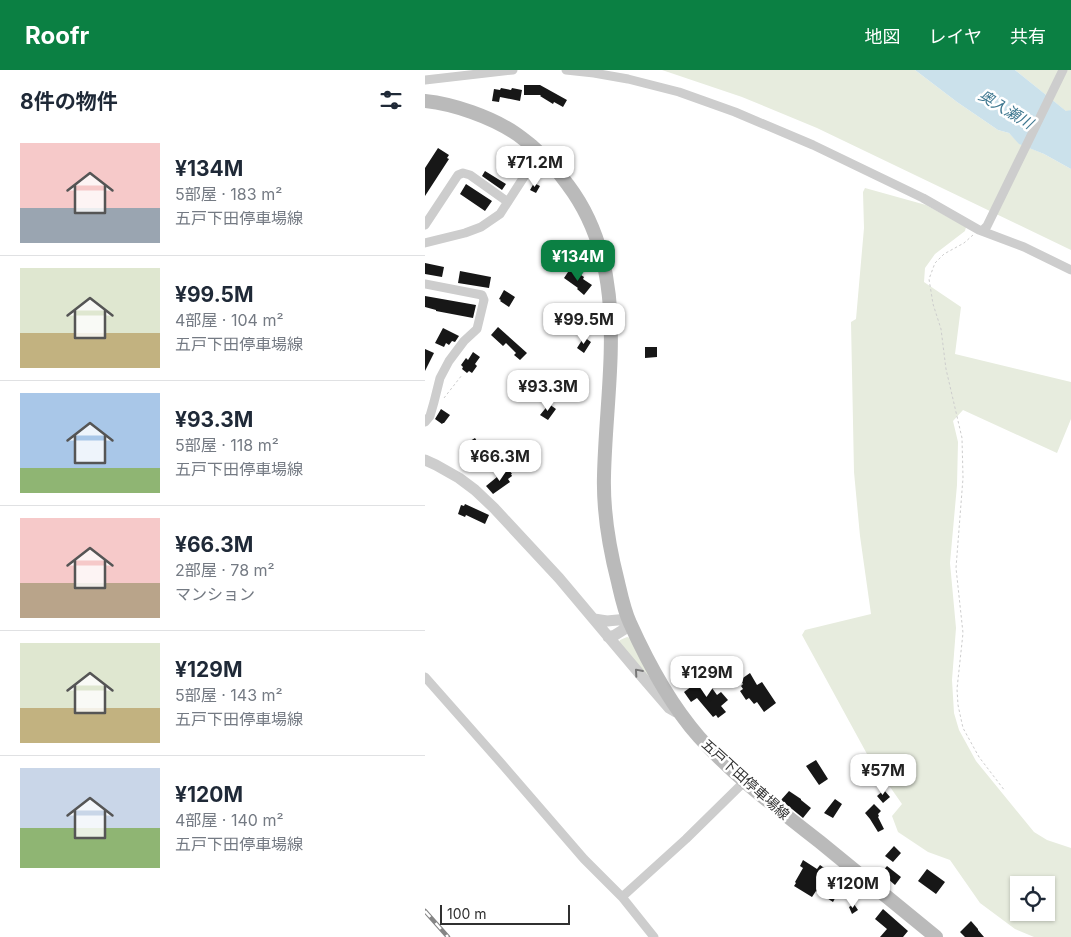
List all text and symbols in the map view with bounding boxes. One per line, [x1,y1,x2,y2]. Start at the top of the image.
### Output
text: Roofr [25,21,89,50]
text: 地図 [865,26,901,47]
text: レイヤ [929,26,982,47]
text: 共有 [1010,26,1046,47]
water label: 奥入瀬川 [975,85,1038,134]
icon: filters [377,86,405,114]
text: 8件の物件 [20,89,118,114]
pin: ¥71.2M [494,146,576,188]
text: ¥71.2M [507,152,563,172]
text: ¥134M [175,156,243,181]
icon: home [60,163,120,223]
text: 5部屋 · 183 m² [175,184,282,204]
text: 五戸下田停車場線 [175,208,303,228]
pin: ¥134M [543,240,613,282]
text: ¥134M [552,246,604,266]
text: ¥99.5M [175,282,254,307]
icon: home [60,288,120,348]
pin: ¥99.5M [543,302,625,345]
text: ¥99.5M [554,309,614,329]
text: 4部屋 · 104 m² [175,310,283,330]
text: 五戸下田停車場線 [175,334,303,354]
pin: ¥93.3M [507,370,589,412]
text: ¥93.3M [518,376,578,396]
text: ¥93.3M [175,407,253,432]
icon: home [60,413,120,473]
text: 5部屋 · 118 m² [175,435,279,455]
pin: ¥66.3M [459,440,541,482]
text: ¥66.3M [470,446,530,466]
text: 五戸下田停車場線 [175,459,303,479]
text: ¥66.3M [175,532,253,557]
icon: home [60,538,120,598]
text: 2部屋 · 78 m² [175,560,275,580]
text: マンション [175,584,255,604]
pin: ¥129M [672,656,742,698]
text: ¥129M [175,657,242,682]
text: ¥129M [681,662,733,682]
icon: home [60,663,120,723]
one-way arrow [635,669,644,678]
text: 5部屋 · 143 m² [175,685,283,705]
text: 五戸下田停車場線 [175,709,303,729]
street label: 五戸下田停車場線 [699,735,793,823]
pin: ¥57M [853,754,913,796]
text: ¥57M [861,760,905,780]
text: ¥120M [175,782,243,807]
icon: home [60,788,120,848]
text: 4部屋 · 140 m² [175,810,283,830]
text: 五戸下田停車場線 [175,834,303,854]
pin: ¥120M [818,866,888,909]
text: ¥120M [827,873,879,893]
map controls [1010,876,1055,921]
button: locate [1010,876,1055,921]
scale bar [440,902,570,925]
text: 100 m [447,905,487,922]

